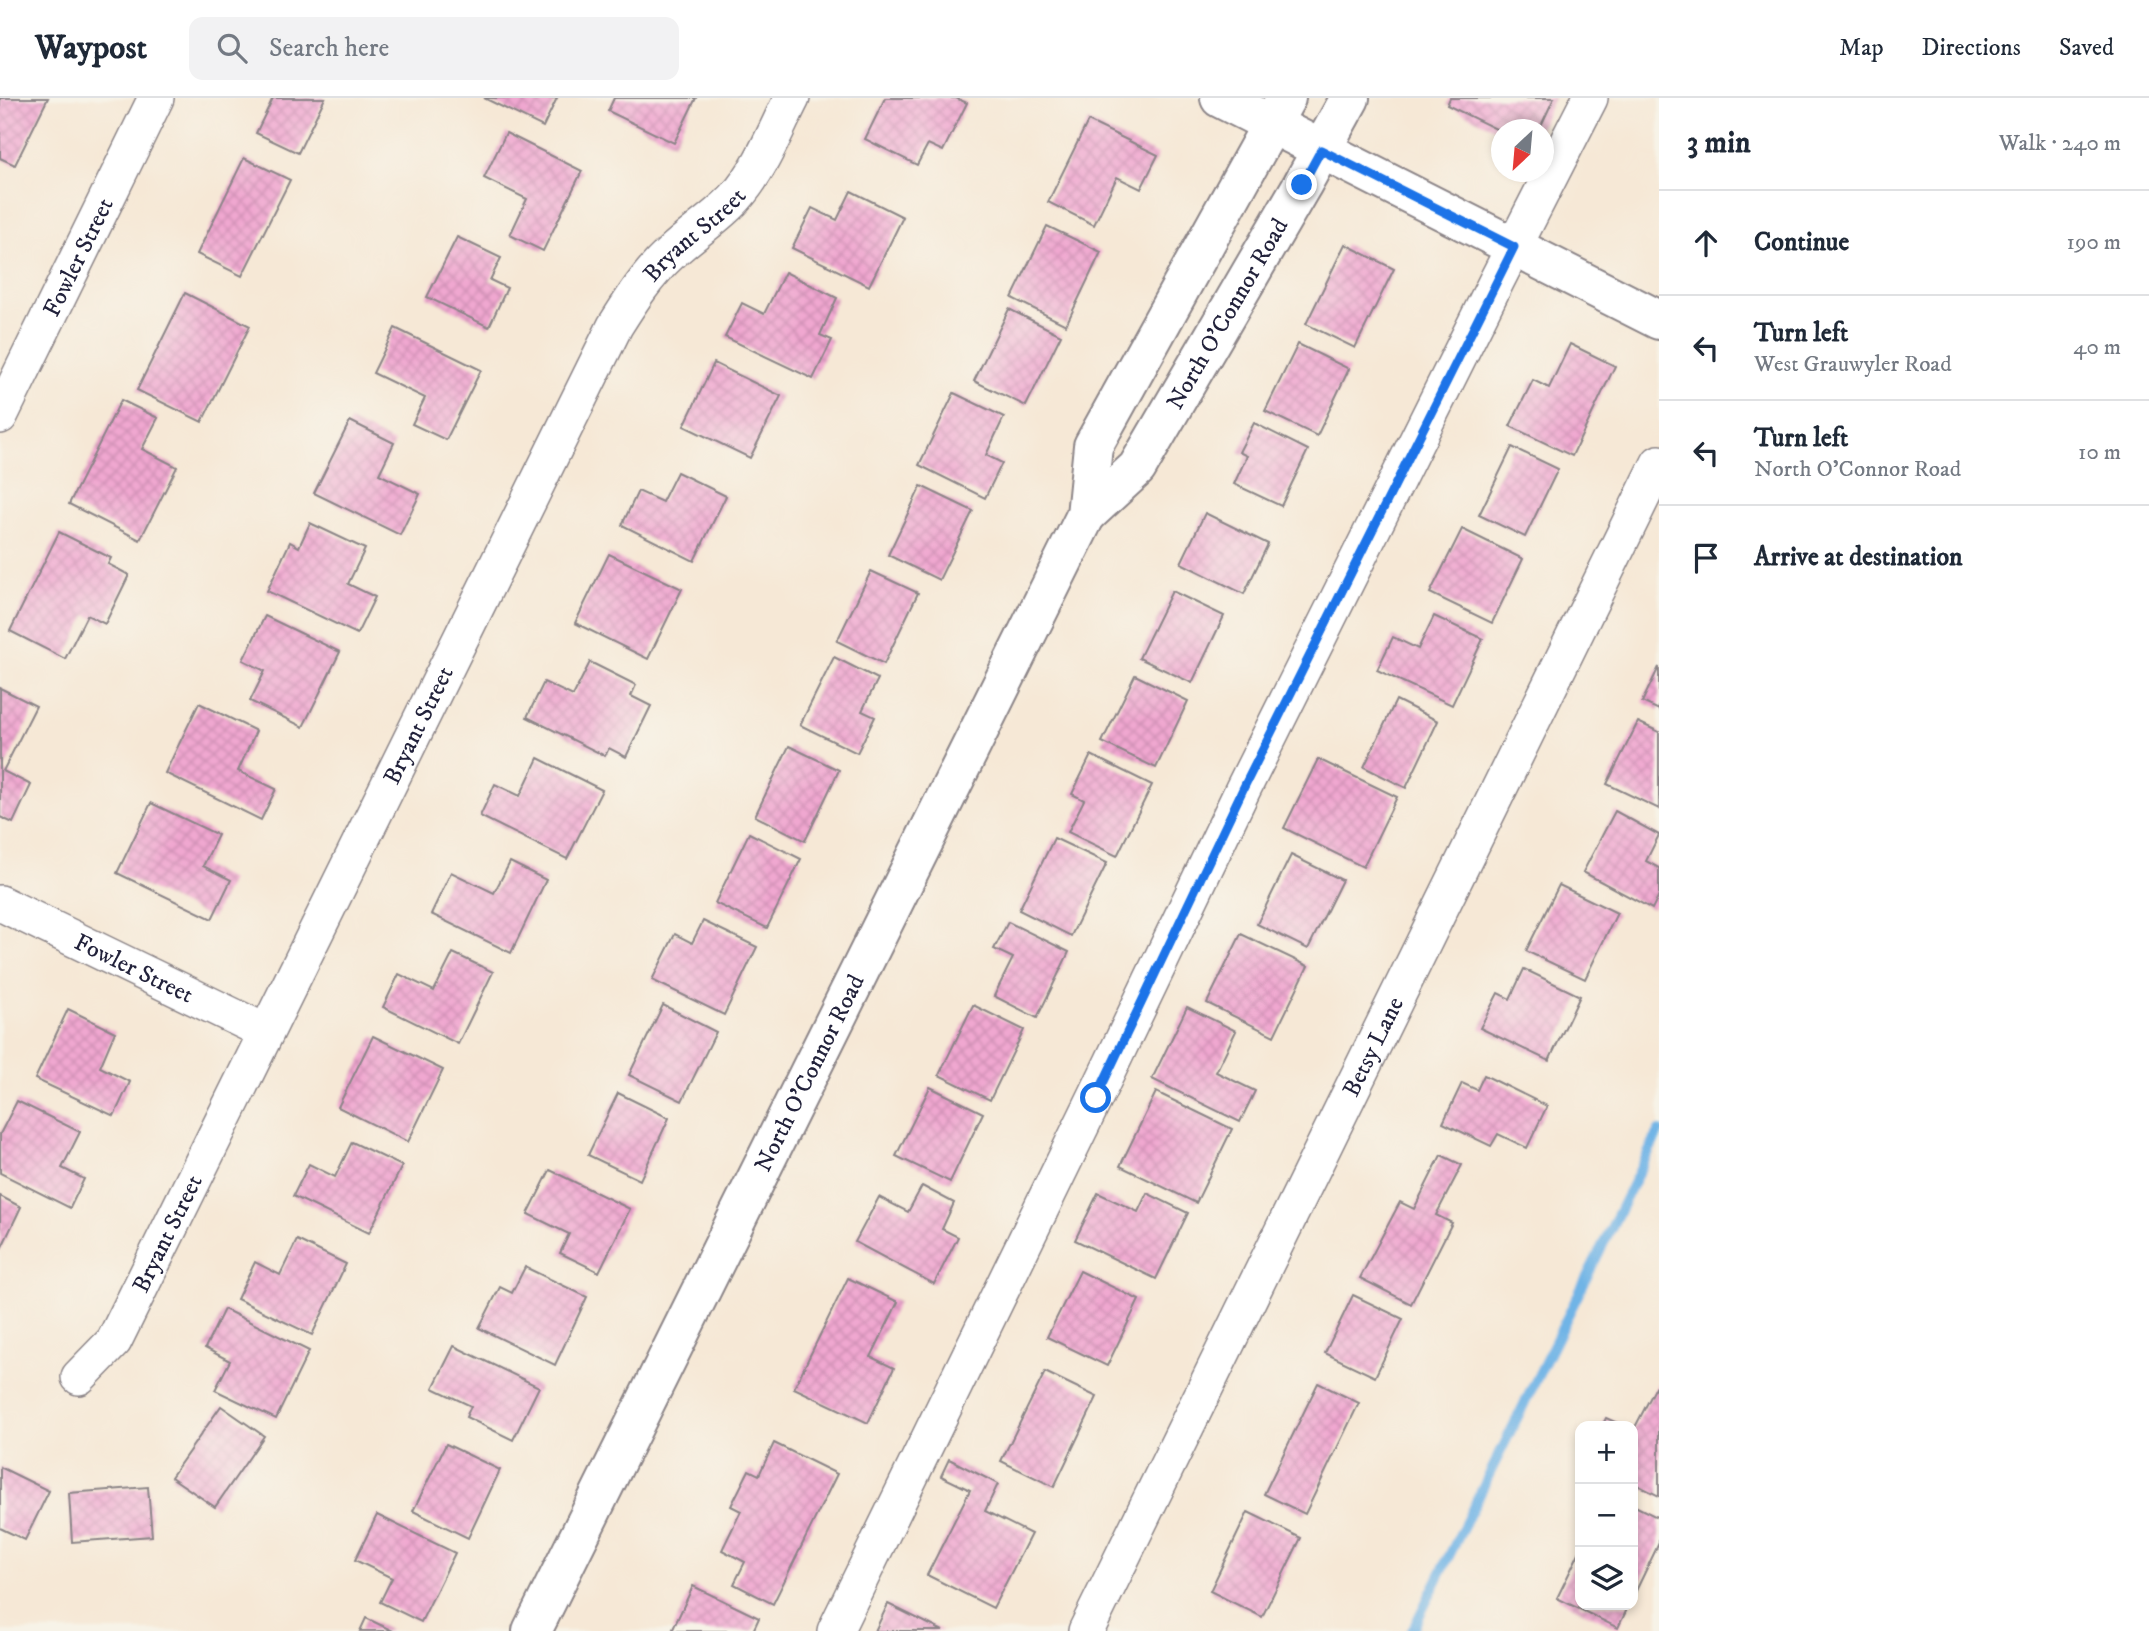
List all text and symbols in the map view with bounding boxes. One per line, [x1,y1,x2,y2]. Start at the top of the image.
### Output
search box [189,17,679,80]
text: Waypost [35,28,147,69]
icon: search [213,29,251,67]
text: Search here [269,32,389,65]
text: Map [1839,33,1884,63]
text: Directions [1922,33,2021,63]
text: Saved [2059,33,2114,63]
north arrow [1491,119,1554,182]
text: 3 min [1687,125,1751,162]
text: Walk · 240 m [1999,129,2121,158]
route end [1286,169,1317,200]
street label: Bryant Street [637,182,753,288]
street label: Fowler Street [37,193,121,322]
street label: North O'Connor Road [1160,213,1295,415]
icon: ahead [1687,224,1725,262]
text: Continue [1754,226,1849,259]
text: 190 m [2067,228,2121,257]
text: Turn left [1754,317,1848,350]
icon: left [1687,329,1725,367]
text: 40 m [2073,333,2121,362]
text: West Grauwyler Road [1754,350,1952,379]
text: Turn left [1754,422,1848,455]
icon: left [1687,434,1725,472]
text: 10 m [2078,438,2121,467]
text: North O'Connor Road [1754,455,1961,484]
icon: arrive [1687,539,1725,577]
text: Arrive at destination [1754,541,1963,574]
street label: Bryant Street [377,661,461,789]
street label: Fowler Street [69,927,198,1011]
street label: North O'Connor Road [748,970,871,1177]
street label: Betsy Lane [1337,992,1411,1102]
route start [1080,1082,1111,1113]
street label: Bryant Street [126,1170,210,1298]
map controls [1575,1421,1638,1610]
button: + [1575,1421,1638,1484]
button: − [1575,1484,1638,1547]
button: layers [1575,1547,1638,1610]

